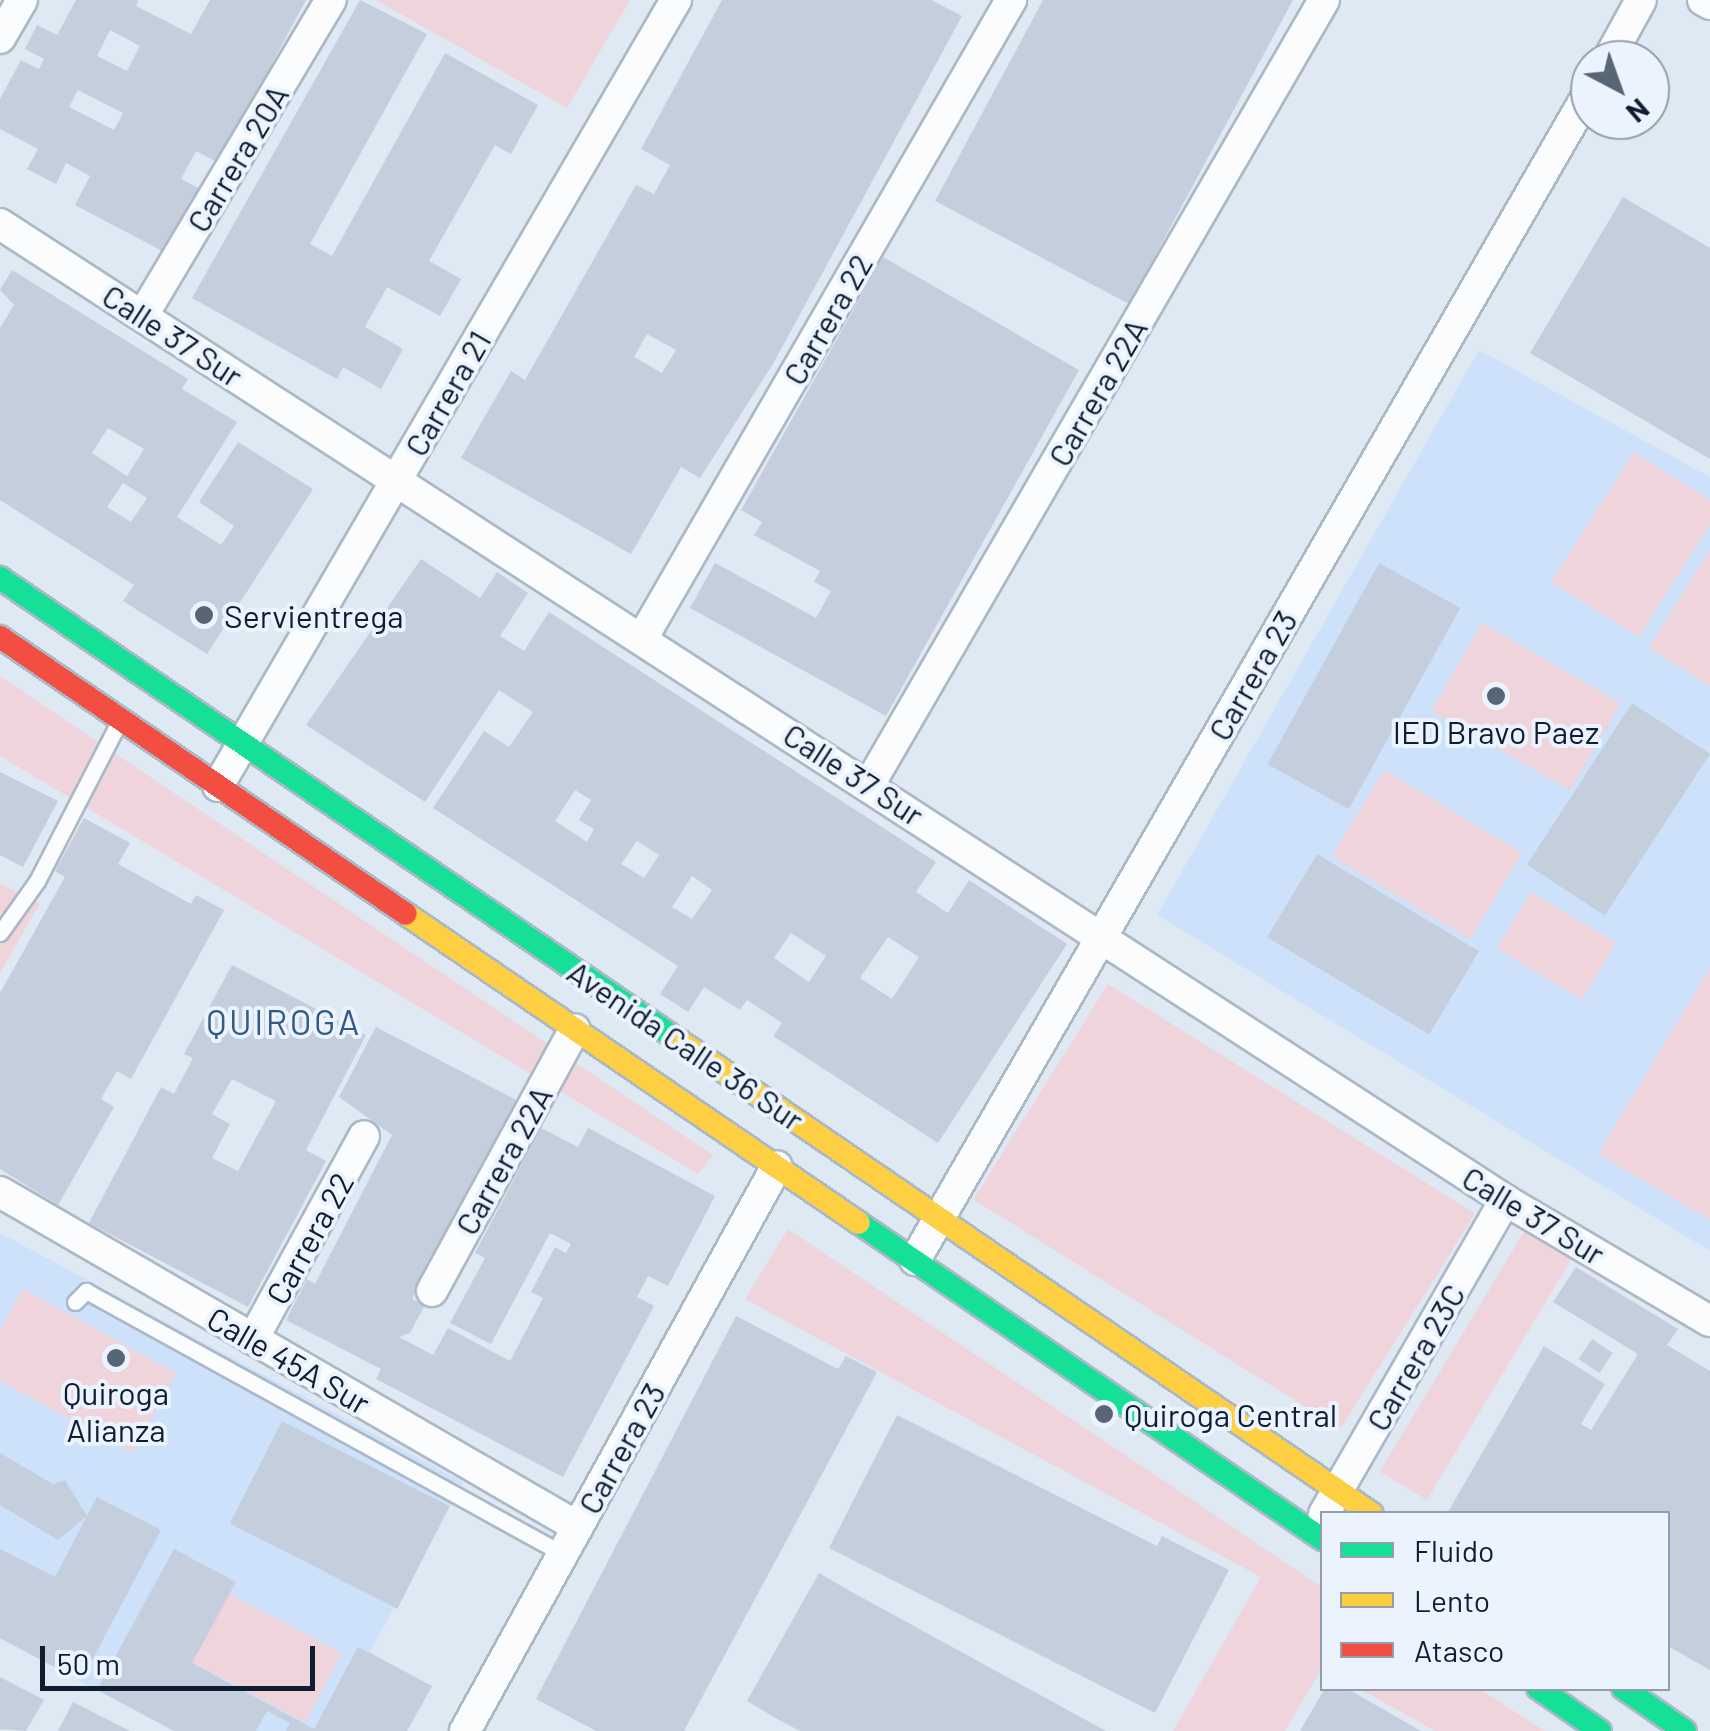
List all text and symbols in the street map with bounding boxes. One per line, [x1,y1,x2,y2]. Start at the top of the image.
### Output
north arrow [1570,40,1670,140]
street label: Carrera 20A [178,78,296,238]
text: N [1620,92,1657,130]
street label: Carrera 22 [774,247,880,391]
street label: Calle 37 Sur [96,276,250,394]
street label: Carrera 22A [1039,311,1155,473]
street label: Carrera 21 [396,324,498,462]
place label: Servientrega [224,596,404,634]
street label: Carrera 23 [1199,603,1305,747]
marker: Servientrega [193,604,215,626]
marker: IED Bravo Paez [1485,685,1507,707]
place label: IED Bravo Paez [1393,712,1599,750]
street label: Calle 37 Sur [777,715,931,833]
street label: Avenida Calle 36 Sur [561,952,811,1138]
district label: QUIROGA [206,1000,362,1042]
street label: Carrera 22A [446,1079,560,1241]
street label: Calle 37 Sur [1456,1158,1612,1272]
street label: Carrera 22 [257,1166,361,1310]
street label: Carrera 23C [1358,1277,1472,1437]
street label: Calle 45A Sur [201,1298,377,1422]
marker: Quiroga Alianza [105,1347,127,1369]
place label: Quiroga Alianza [63,1374,169,1449]
street label: Carrera 23 [569,1376,673,1520]
place label: Quiroga Central [1124,1395,1337,1433]
marker: Quiroga Central [1093,1403,1115,1425]
legend [1320,1511,1670,1691]
text: Fluido [1414,1532,1494,1568]
text: Lento [1414,1582,1490,1618]
scale bar [45,1626,320,1688]
text: Atasco [1414,1632,1504,1668]
text: 50 m [57,1645,120,1681]

